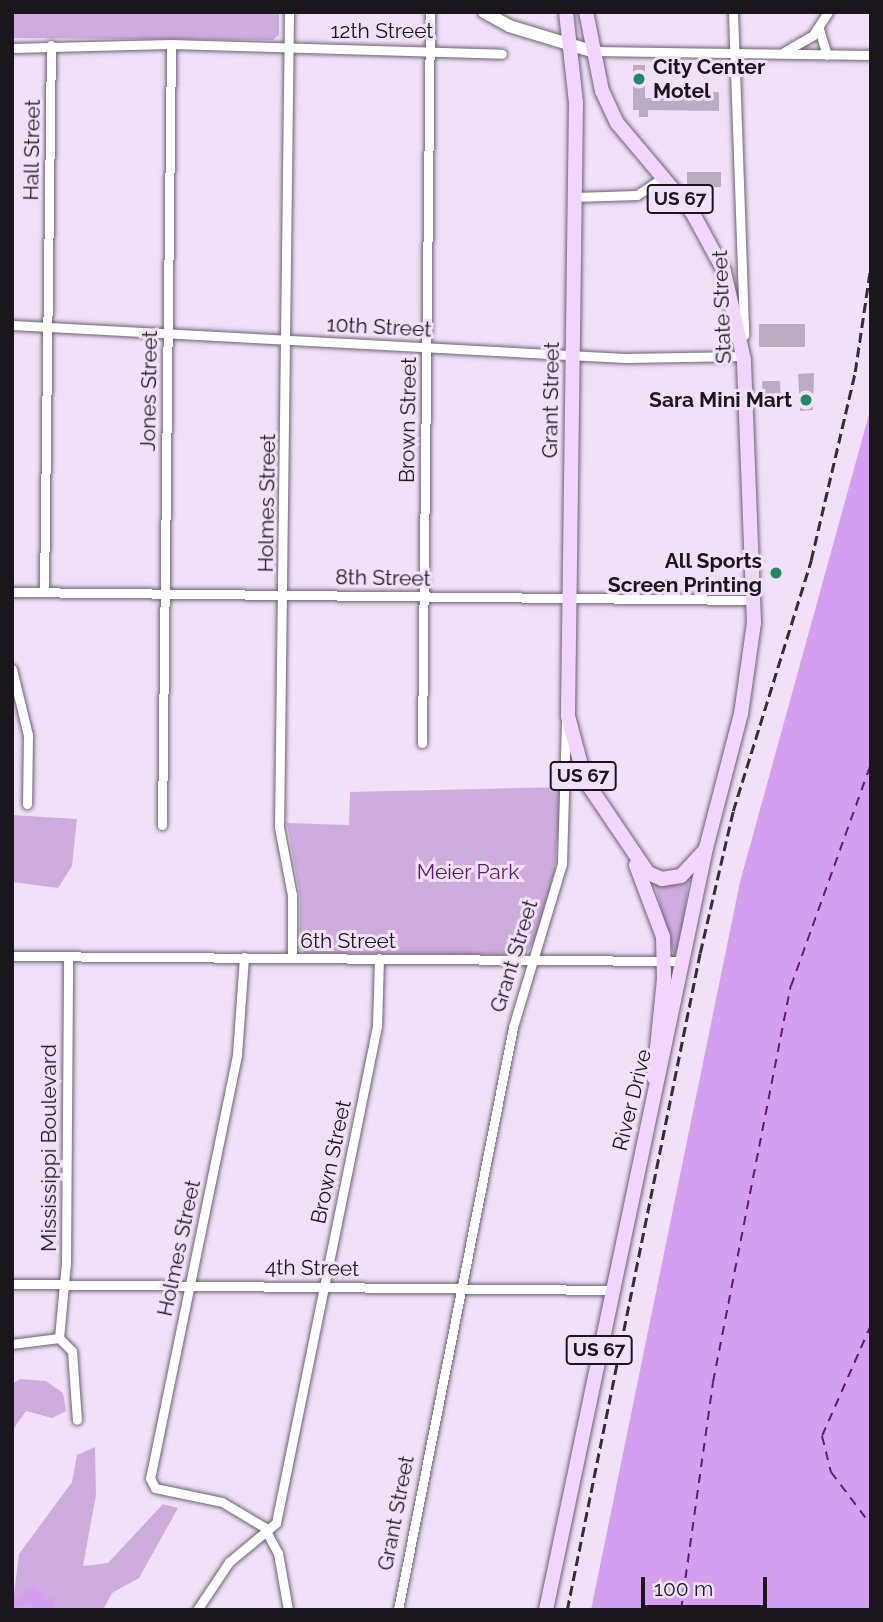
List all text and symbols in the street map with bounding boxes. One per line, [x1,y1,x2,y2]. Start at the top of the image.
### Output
street label: 12th Street [331,18,433,44]
place label: City Center Motel [653,54,766,104]
marker: City Center Motel [631,71,647,87]
street label: Hall Street [19,99,45,201]
road number: US 67 [645,183,715,214]
street label: State Street [707,250,737,364]
street label: 10th Street [326,312,432,342]
street label: Jones Street [135,330,163,452]
street label: Grant Street [537,342,565,458]
street label: Brown Street [394,357,422,483]
place label: Sara Mini Mart [649,387,792,413]
marker: Sara Mini Mart [798,392,814,408]
street label: Holmes Street [253,433,281,573]
place label: All Sports Screen Printing [608,548,762,598]
street label: 8th Street [335,565,431,591]
marker: All Sports Screen Printing [768,565,784,581]
road number: US 67 [548,761,618,792]
park label: Meier Park [416,859,520,885]
street label: Grant Street [485,897,543,1015]
street label: 6th Street [300,928,396,954]
street label: Mississippi Boulevard [36,1044,62,1252]
street label: River Drive [607,1046,657,1154]
street label: Brown Street [306,1098,356,1226]
street label: Holmes Street [152,1177,206,1319]
street label: 4th Street [265,1255,359,1281]
road number: US 67 [564,1334,634,1366]
street label: Grant Street [373,1453,419,1573]
scale bar [645,1562,771,1606]
text: 100 m [654,1576,713,1601]

